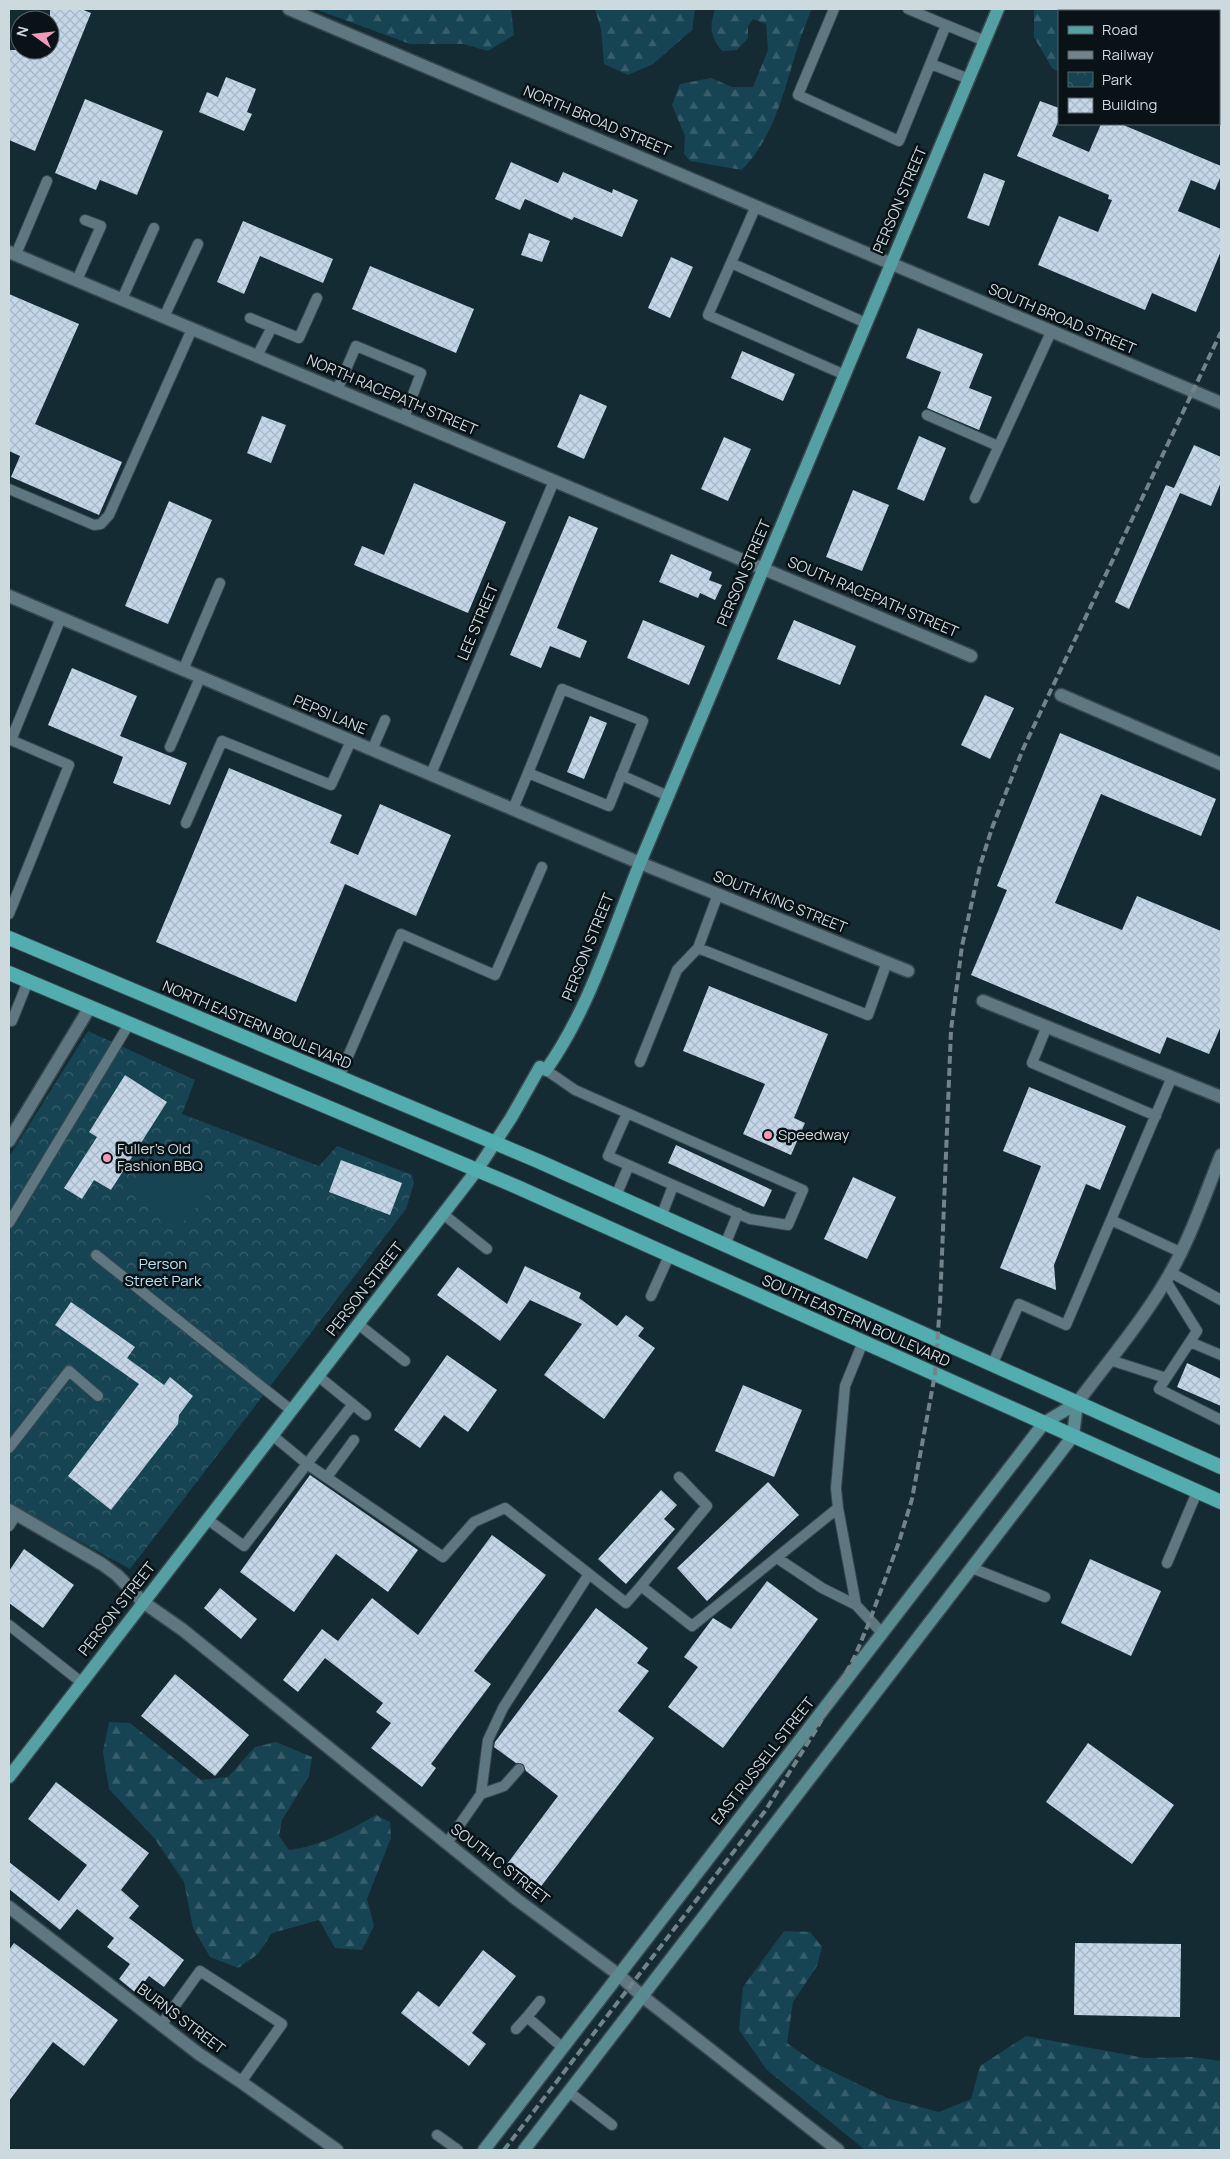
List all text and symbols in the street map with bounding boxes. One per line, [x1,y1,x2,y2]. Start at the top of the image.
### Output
north arrow [10,10,60,60]
legend [1058,10,1220,125]
text: Road [1102,19,1138,40]
text: N [11,24,32,39]
text: Railway [1102,44,1154,65]
text: Park [1102,69,1132,90]
street label: NORTH BROAD STREET [520,80,674,161]
text: Building [1102,94,1157,115]
street label: PERSON STREET [868,143,932,256]
street label: SOUTH BROAD STREET [985,278,1139,359]
street label: NORTH RACEPATH STREET [304,349,481,440]
street label: PERSON STREET [712,516,776,629]
street label: SOUTH RACEPATH STREET [785,551,962,642]
street label: LEE STREET [452,580,503,663]
street label: PEPSI LANE [290,690,370,740]
street label: SOUTH KING STREET [710,865,850,938]
street label: PERSON STREET [556,890,619,1004]
street label: NORTH EASTERN BOULEVARD [159,975,355,1074]
place label: Speedway [778,1124,849,1145]
marker: Speedway [762,1129,774,1141]
place label: Fuller's Old Fashion BBQ [117,1138,203,1176]
marker: Fuller's Old Fashion BBQ [101,1152,113,1164]
street label: PERSON STREET [321,1237,408,1340]
park label: Person Street Park [125,1253,202,1291]
street label: SOUTH EASTERN BOULEVARD [759,1269,954,1372]
street label: PERSON STREET [73,1557,160,1660]
street label: EAST RUSSELL STREET [706,1693,819,1829]
street label: SOUTH C STREET [446,1818,554,1909]
street label: BURNS STREET [133,1978,230,2059]

